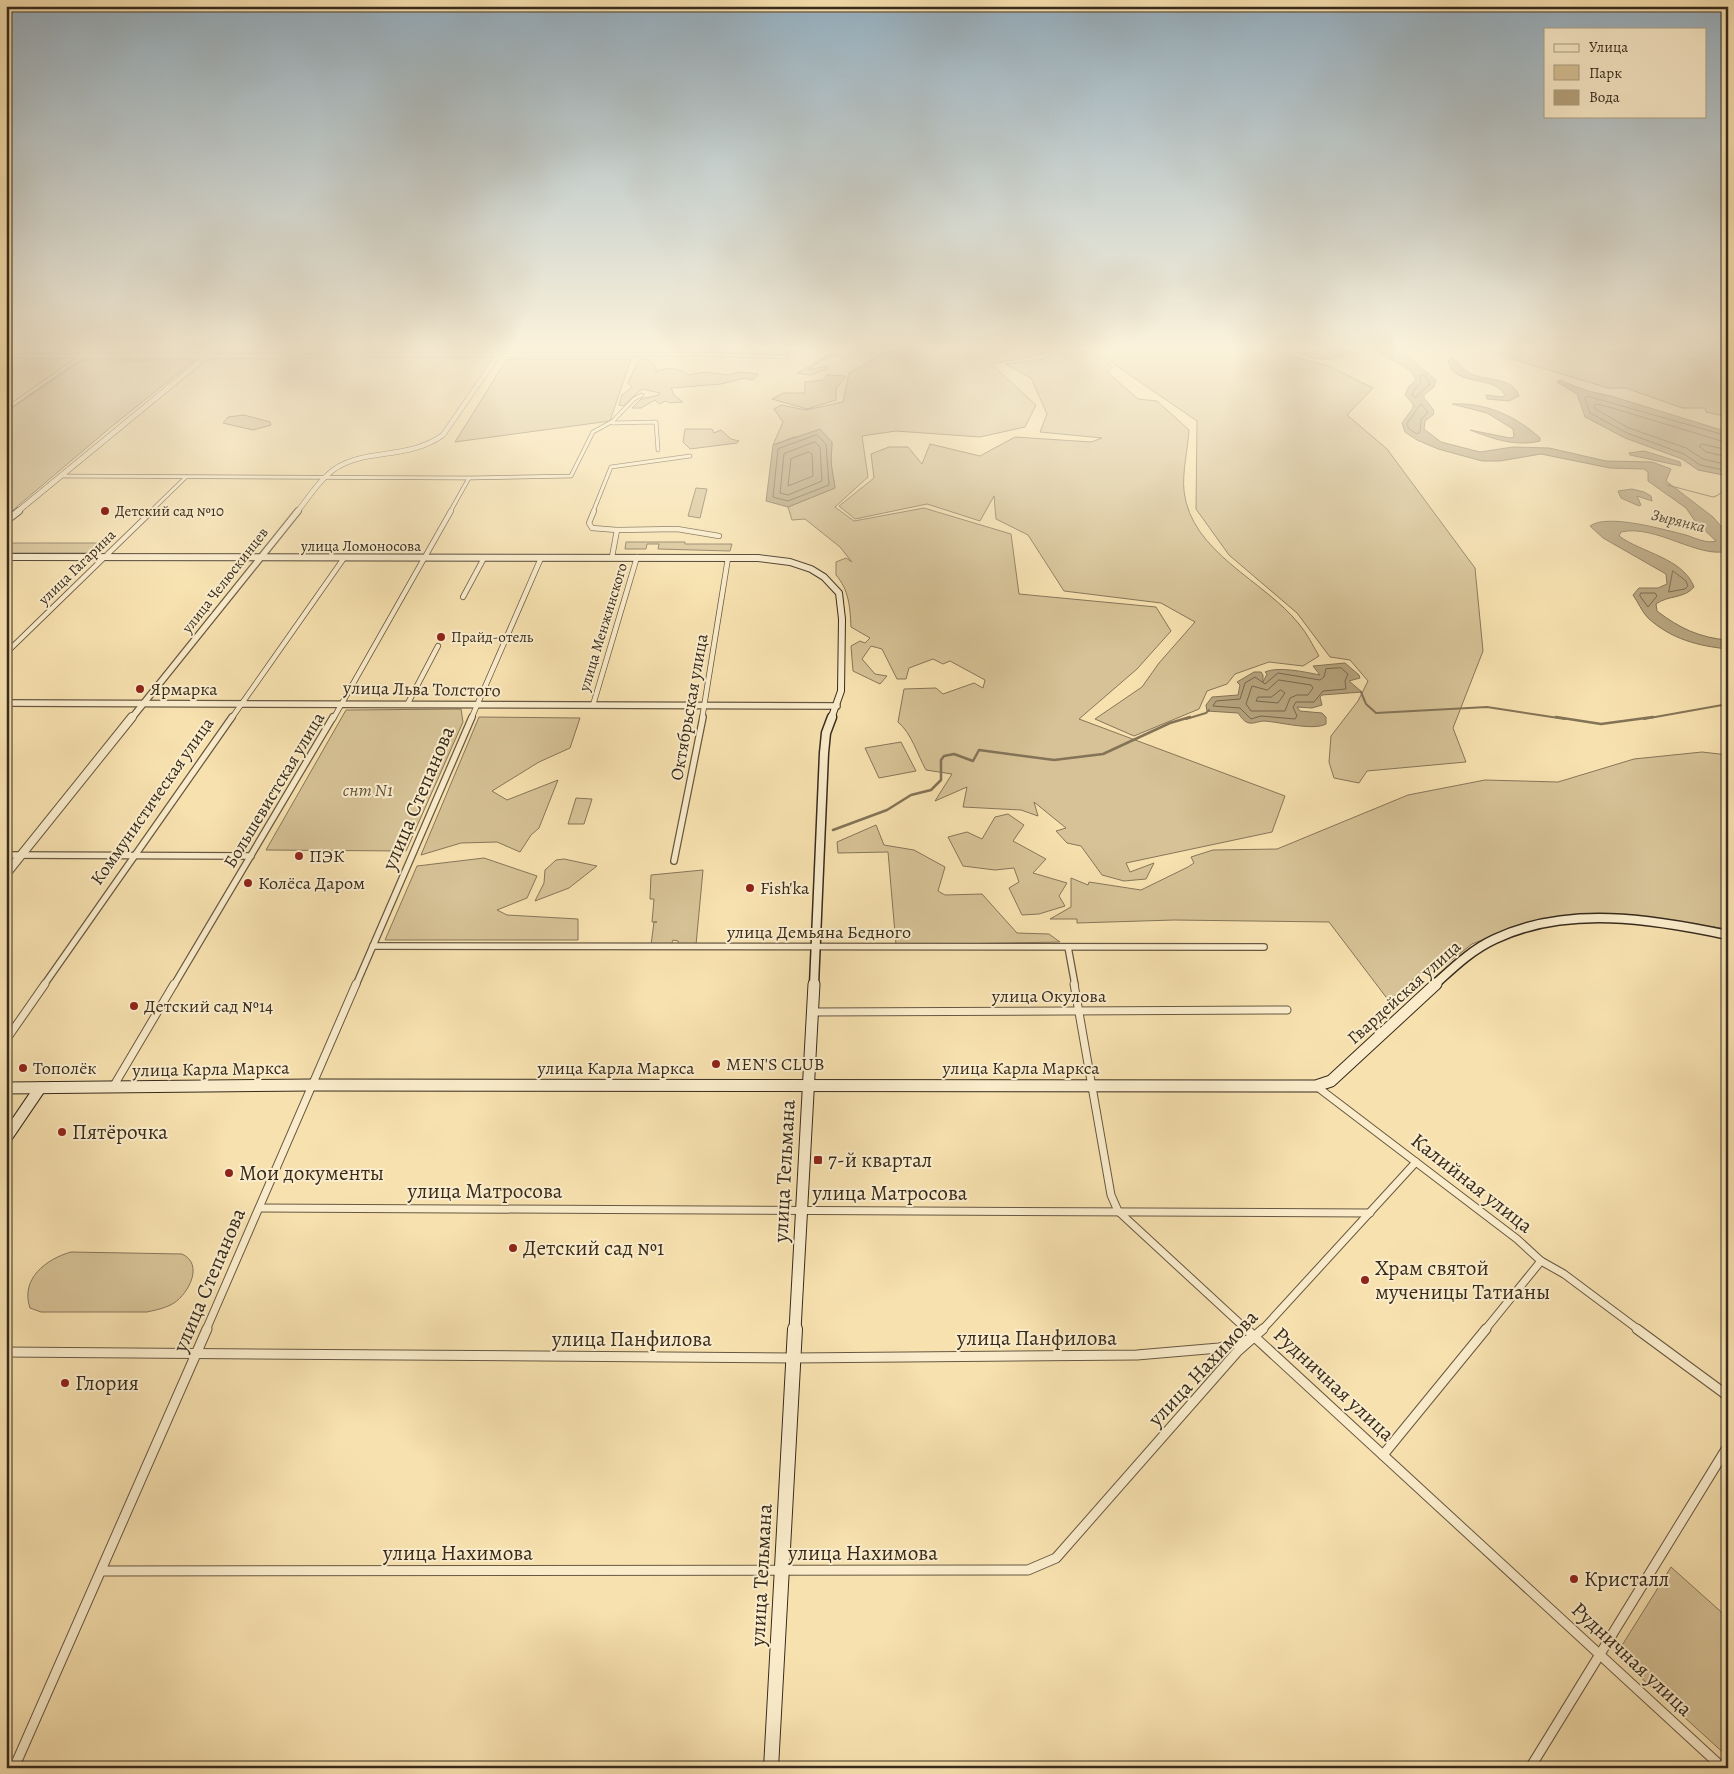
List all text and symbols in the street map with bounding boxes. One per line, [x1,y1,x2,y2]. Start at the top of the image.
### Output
legend [1544,28,1706,118]
text: Улица [1589,37,1628,57]
text: Парк [1589,63,1622,83]
text: Вода [1589,87,1620,107]
place label: Детский сад №10 [115,501,224,521]
water label: Зырянка [1649,504,1707,538]
marker: Детский сад №10 [99,505,111,517]
street label: улица Челюскинцев [177,523,273,638]
street label: улица Гагарина [33,525,120,610]
street label: улица Ломоносова [300,536,421,556]
street label: улица Менжинского [574,560,632,695]
place label: Прайд-отель [451,627,534,647]
marker: Прайд-отель [435,631,447,643]
street label: Октябрьская улица [664,631,714,782]
street label: улица Льва Толстого [342,676,501,702]
place label: Ярмарка [150,677,218,701]
marker: Ярмарка [134,683,146,695]
street label: Большевистская улица [218,707,330,872]
street label: Коммунистическая улица [85,712,220,890]
street label: улица Степанова [375,721,461,875]
park label: снт N1 [343,778,393,802]
place label: ПЭК [309,844,345,868]
marker: ПЭК [293,850,305,862]
place label: Колёса Даром [258,871,365,895]
place label: Fish'ka [760,876,810,900]
marker: Колёса Даром [242,877,254,889]
marker: Fish'ka [744,882,756,894]
street label: улица Демьяна Бедного [726,920,911,944]
street label: Гвардейская улица [1342,934,1467,1050]
street label: улица Окулова [991,984,1107,1008]
place label: Детский сад №14 [144,994,273,1018]
marker: Детский сад №14 [128,1000,140,1012]
place label: MEN'S CLUB [726,1052,825,1076]
place label: Тополёк [33,1056,97,1080]
street label: улица Карла Маркса [131,1056,290,1082]
street label: улица Карла Маркса [536,1056,695,1080]
street label: улица Карла Маркса [941,1056,1100,1080]
marker: MEN'S CLUB [710,1058,722,1070]
marker: Тополёк [17,1062,29,1074]
street label: улица Тельмана [766,1099,802,1244]
place label: Пятёрочка [72,1118,168,1146]
marker: Пятёрочка [56,1126,68,1138]
street label: Калийная улица [1405,1126,1539,1240]
place label: 7-й квартал [828,1146,932,1174]
marker: 7-й квартал [812,1154,824,1166]
place label: Мои документы [239,1159,384,1187]
marker: Мои документы [223,1167,235,1179]
street label: улица Матросова [406,1177,563,1205]
street label: улица Матросова [811,1179,968,1207]
street label: улица Степанова [166,1203,252,1357]
place label: Детский сад №1 [523,1234,664,1262]
marker: Детский сад №1 [507,1242,519,1254]
place label: Храм святой мученицы Татианы [1375,1254,1550,1306]
marker: Храм святой мученицы Татианы [1359,1274,1371,1286]
street label: улица Нахимова [1141,1303,1265,1433]
street label: Рудничная улица [1267,1321,1401,1448]
street label: улица Панфилова [956,1324,1117,1352]
street label: улица Панфилова [551,1325,712,1353]
place label: Глория [75,1369,139,1397]
marker: Глория [59,1377,71,1389]
street label: улица Тельмана [743,1503,779,1648]
street label: улица Нахимова [382,1539,533,1567]
street label: улица Нахимова [787,1539,938,1567]
place label: Кристалл [1584,1565,1669,1593]
marker: Кристалл [1568,1573,1580,1585]
street label: Рудничная улица [1565,1596,1699,1723]

